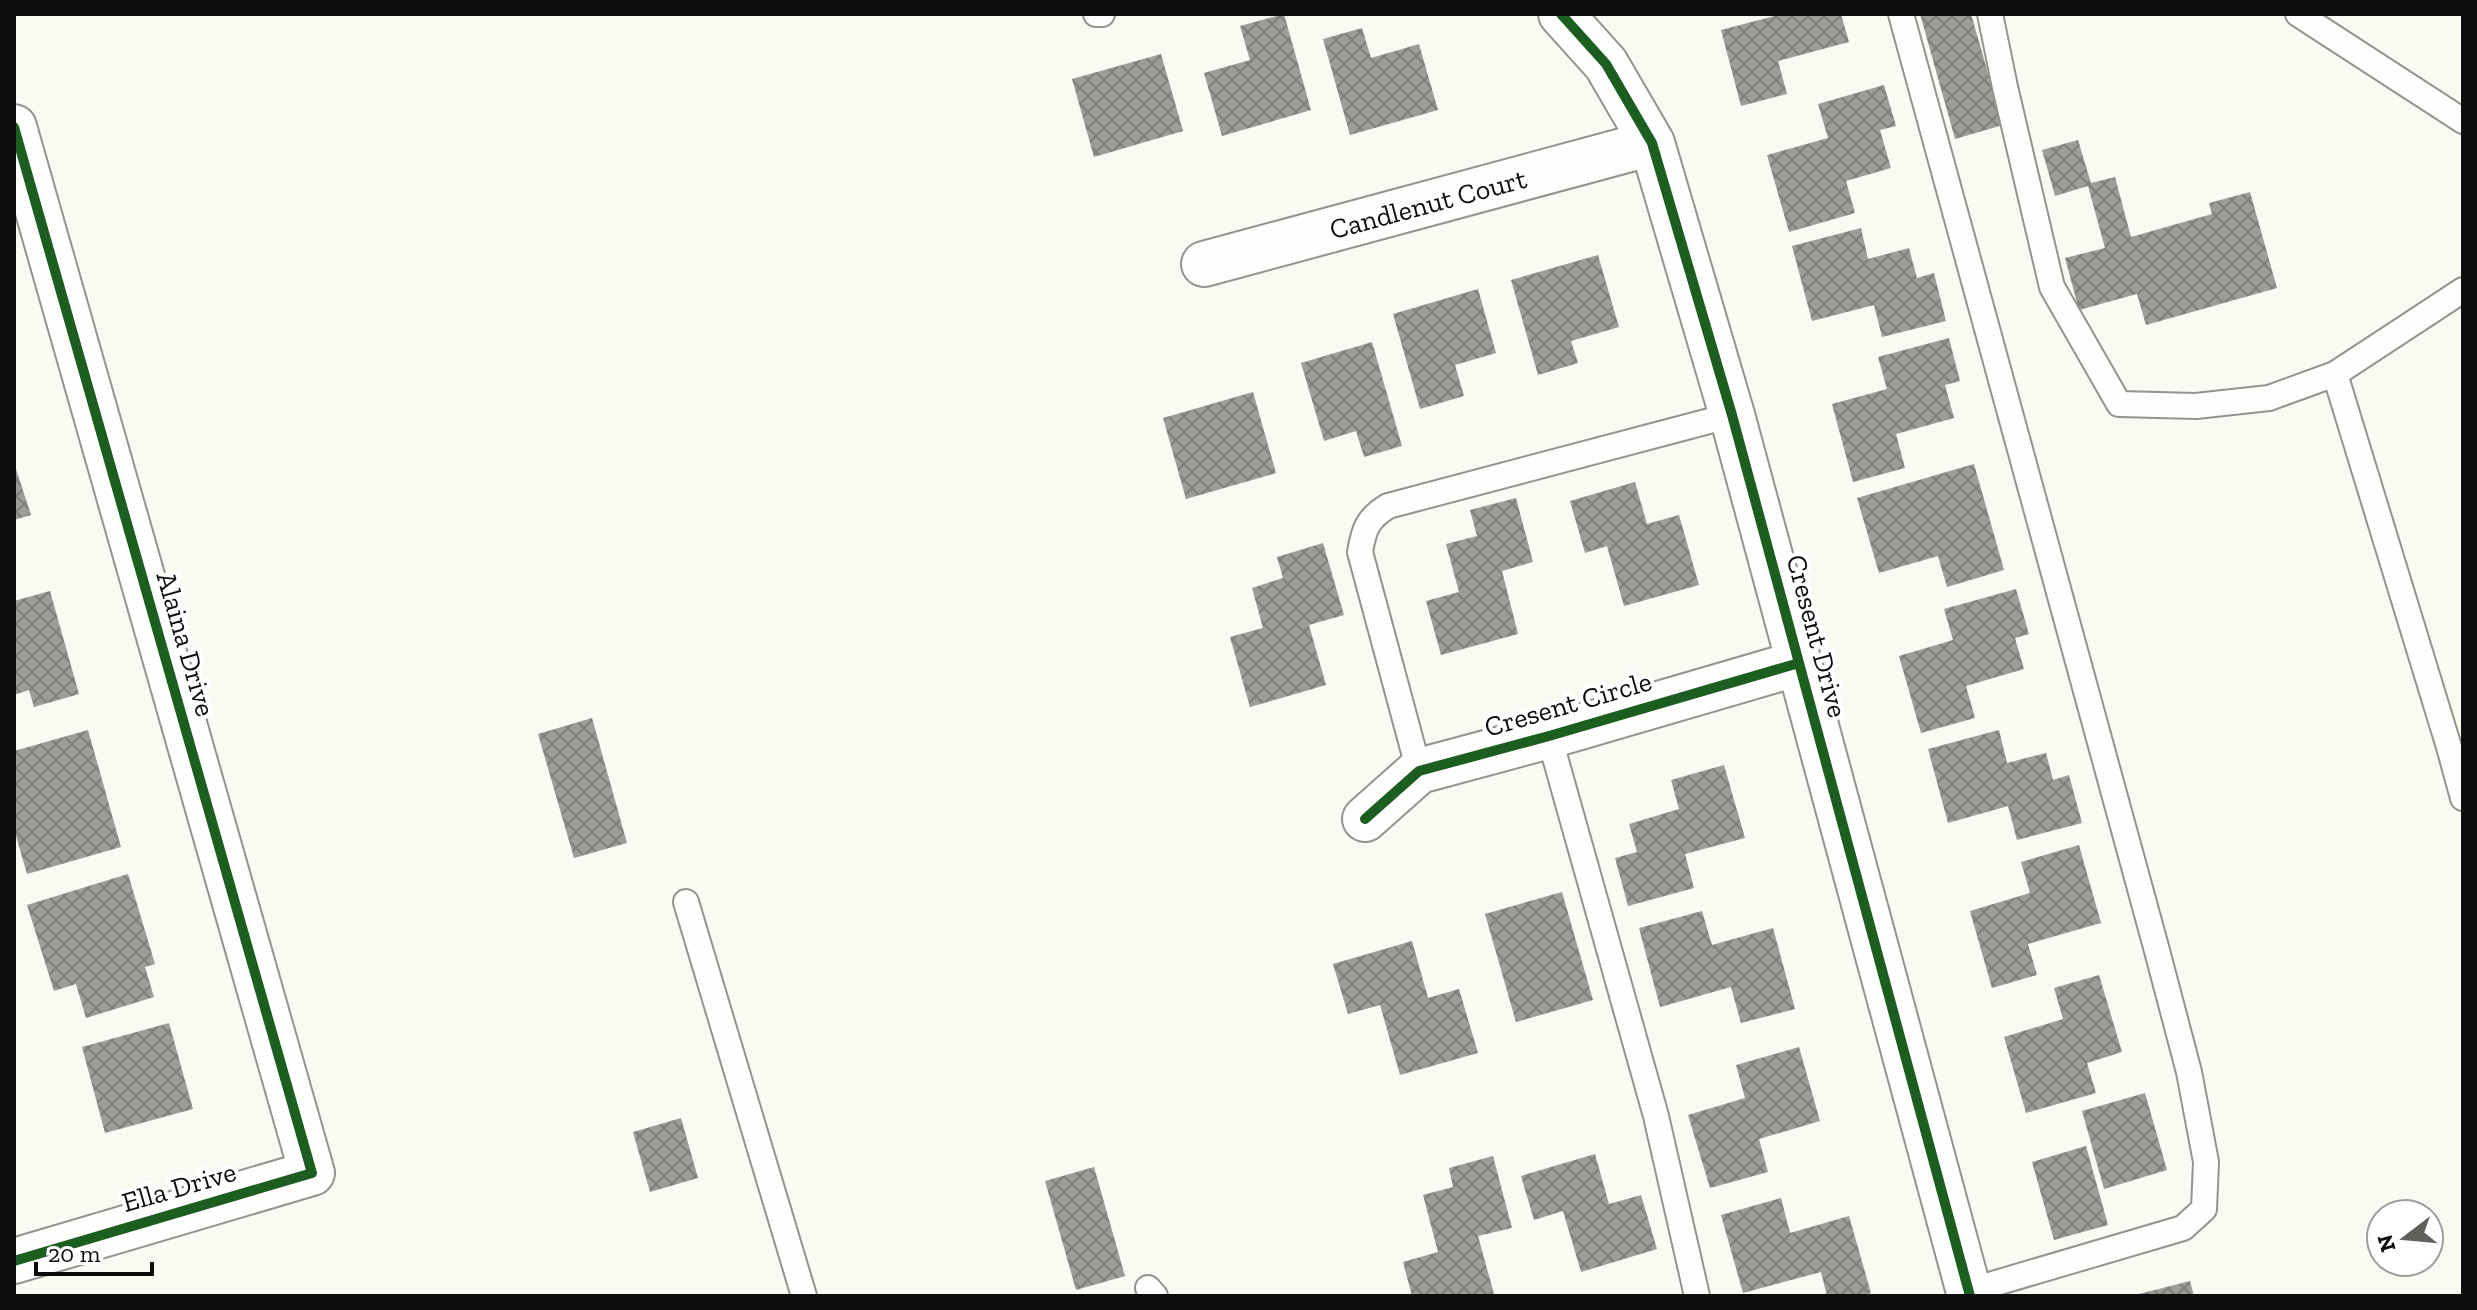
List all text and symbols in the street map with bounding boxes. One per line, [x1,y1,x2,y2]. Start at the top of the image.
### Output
street label: Candlenut Court [1326,162,1531,246]
street label: Cresent Drive [1779,551,1855,721]
street label: Alaina Drive [150,568,222,720]
street label: Cresent Circle [1481,664,1655,744]
street label: Ella Drive [118,1155,240,1219]
north arrow [2365,1198,2445,1278]
scale bar [36,1226,152,1276]
text: N [2371,1231,2402,1255]
text: 20 m [48,1239,101,1268]

